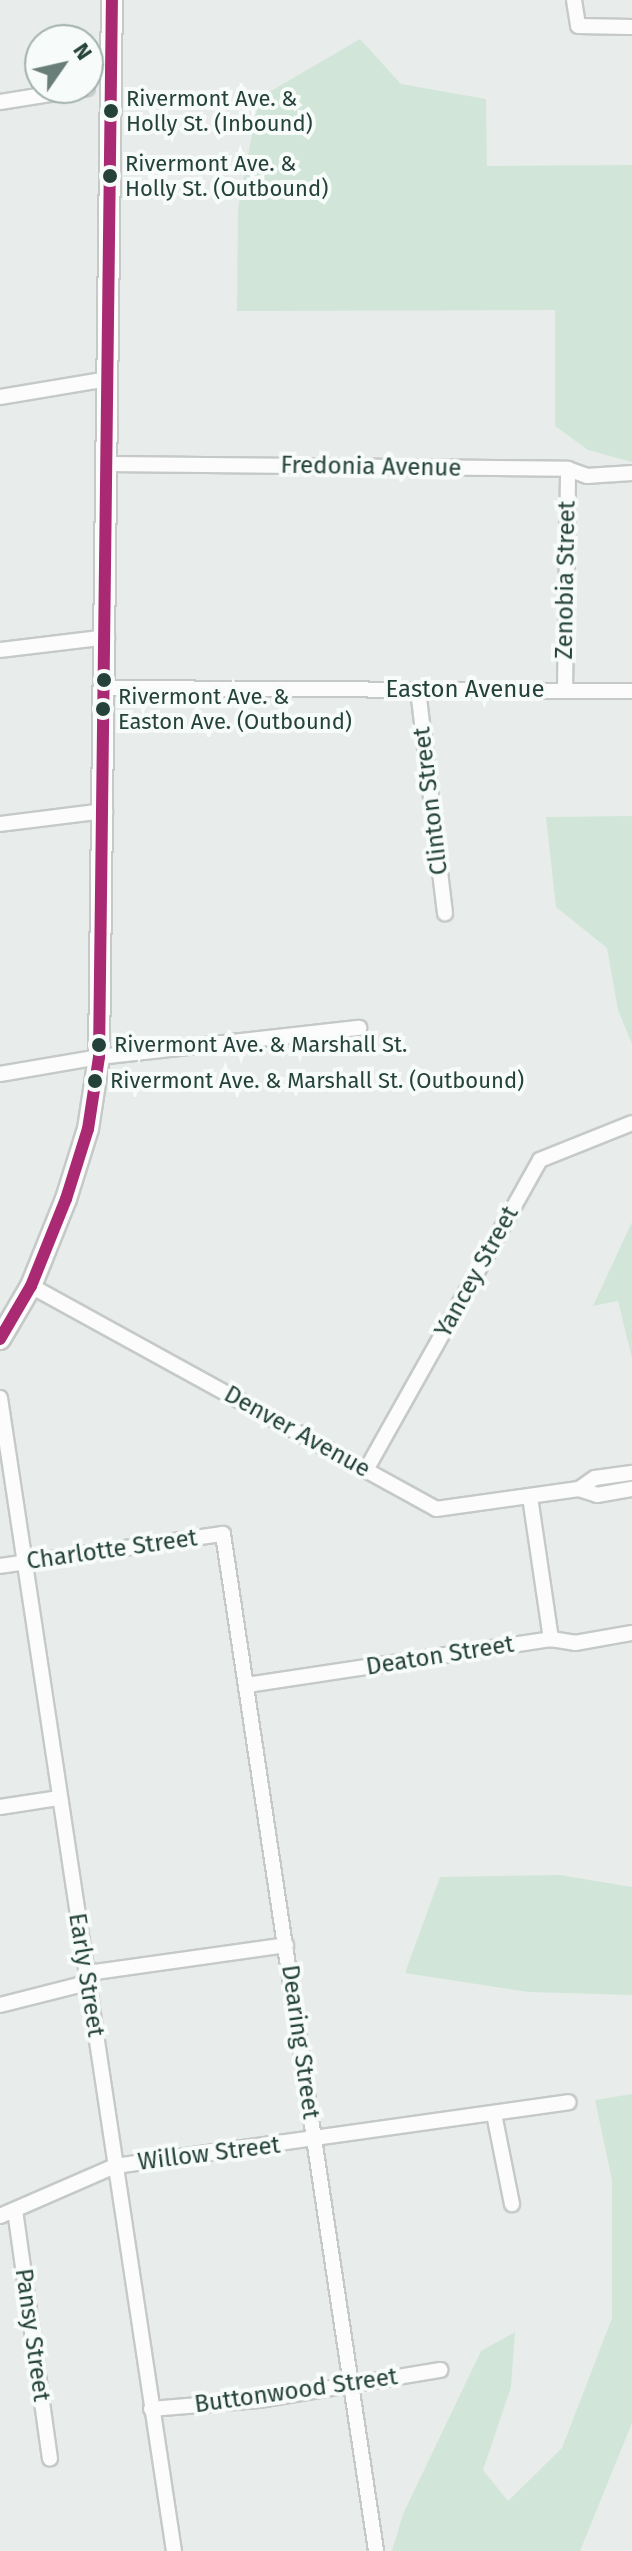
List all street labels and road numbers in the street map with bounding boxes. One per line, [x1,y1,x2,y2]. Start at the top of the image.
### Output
street label: Fredonia Avenue [280,451,462,483]
street label: Zenobia Street [550,500,582,660]
street label: Easton Avenue [386,676,544,704]
street label: Clinton Street [408,725,454,877]
street label: Yancey Street [429,1201,525,1343]
street label: Denver Avenue [219,1380,375,1484]
street label: Charlotte Street [25,1524,199,1576]
street label: Deaton Street [364,1630,516,1682]
street label: Early Street [62,1911,110,2039]
street label: Dearing Street [275,1963,325,2121]
street label: Willow Street [136,2131,282,2177]
street label: Pansy Street [8,2267,56,2403]
street label: Buttonwood Street [193,2362,399,2420]

